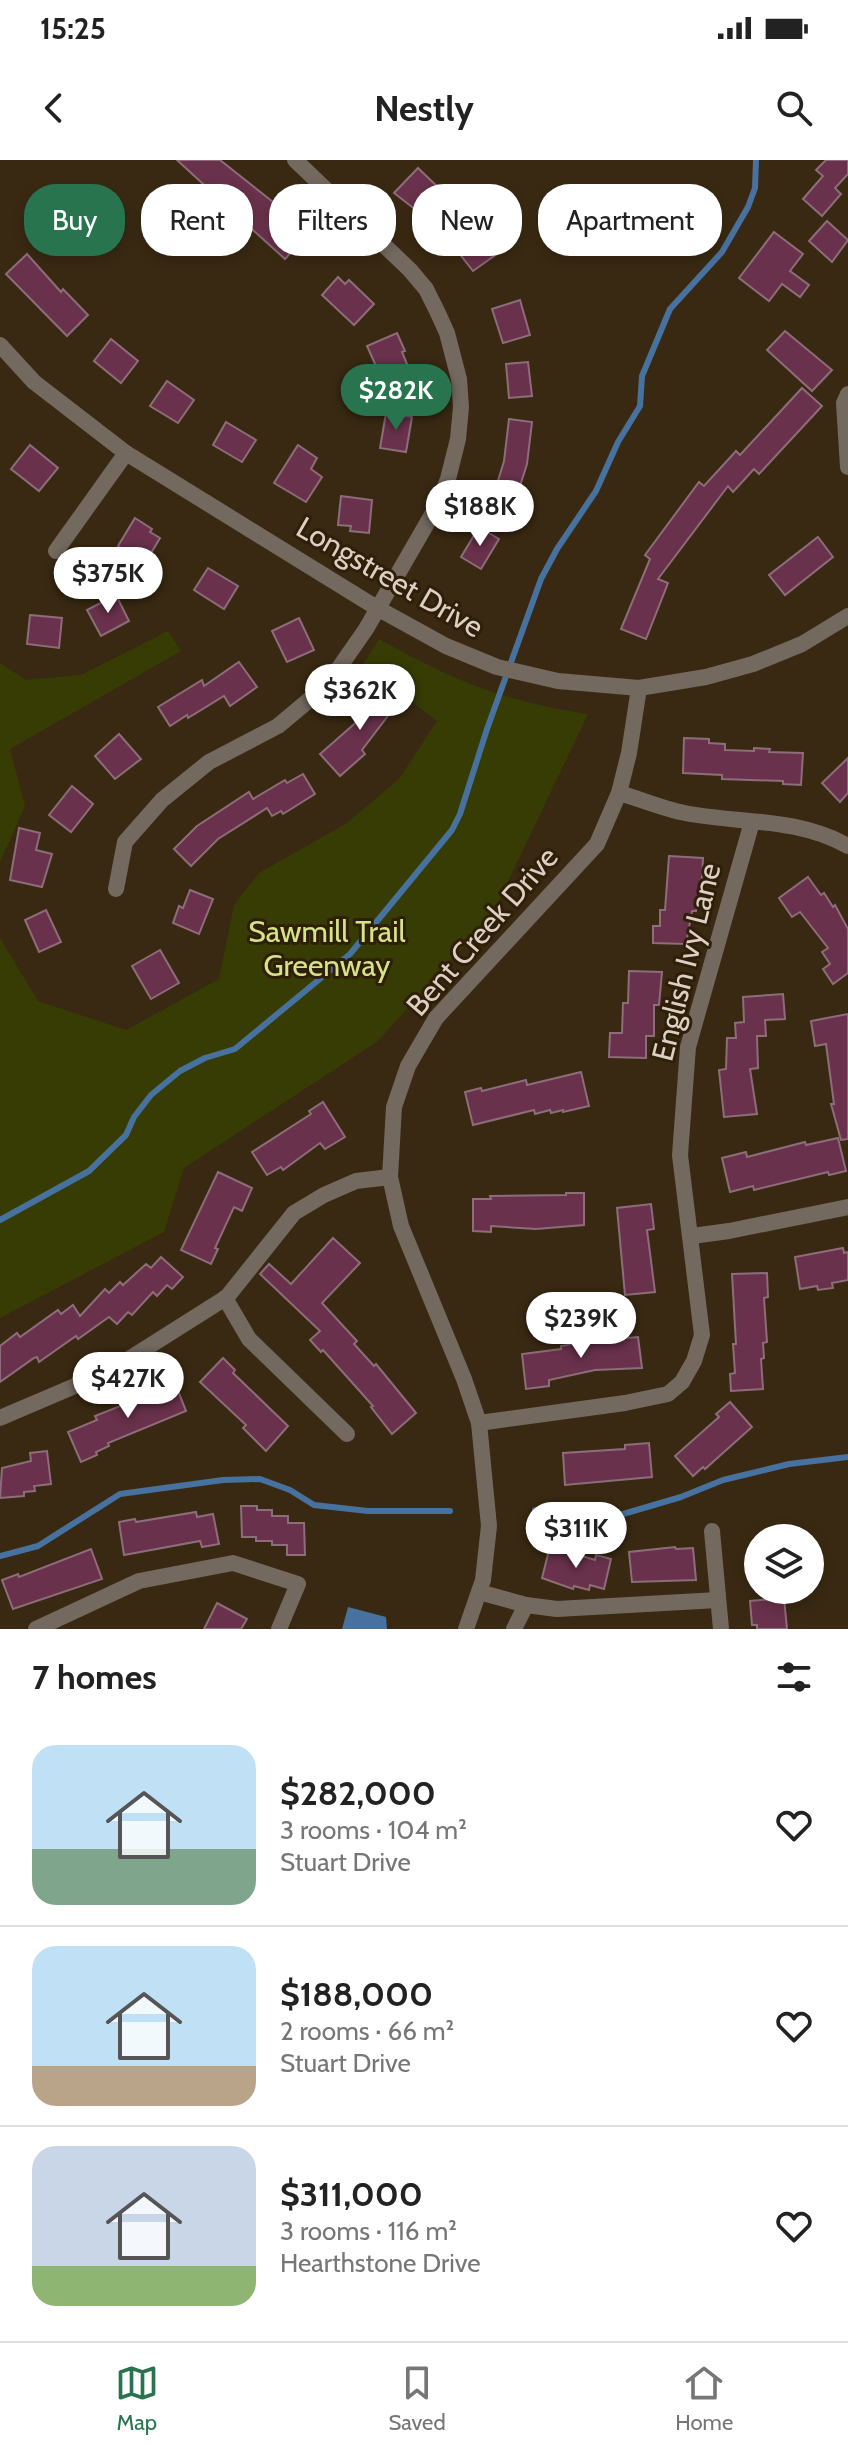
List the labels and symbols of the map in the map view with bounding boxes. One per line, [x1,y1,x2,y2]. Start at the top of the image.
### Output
pin: $282K [340,364,452,432]
pin: $188K [424,480,536,548]
street label: Longstreet Drive [290,509,490,645]
pin: $375K [52,547,164,615]
pin: $362K [304,664,416,732]
street label: Bent Creek Drive [398,839,566,1023]
street label: English Ivy Lane [644,859,728,1065]
park label: Sawmill Trail Greenway [248,913,406,984]
pin: $239K [525,1292,637,1360]
pin: $427K [72,1352,184,1420]
pin: $311K [520,1502,632,1570]

